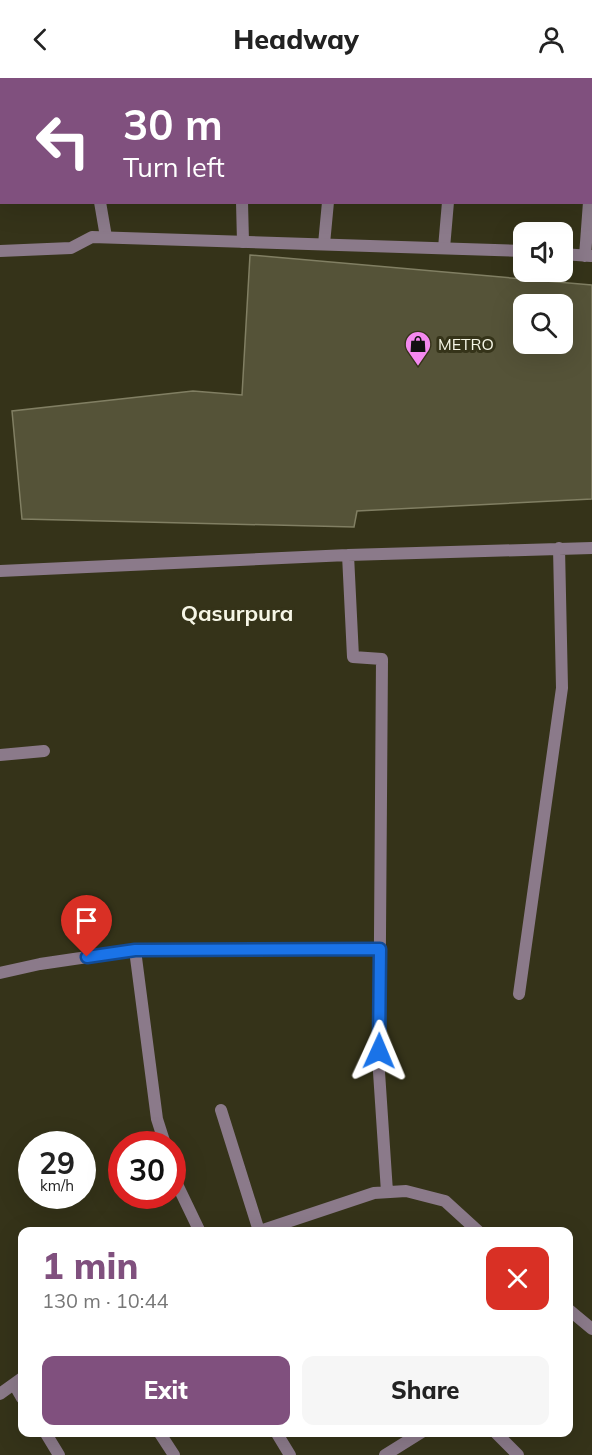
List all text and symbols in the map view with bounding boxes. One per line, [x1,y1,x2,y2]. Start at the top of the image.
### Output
text: Headway [233,22,359,56]
icon: back [24,23,57,56]
icon: person [535,23,568,56]
text: 30 m [123,98,223,151]
icon: left [24,102,102,180]
text: Turn left [123,150,225,184]
map controls [513,222,573,354]
button: sound [513,222,573,282]
button: search [513,294,573,354]
shop icon: METRO [403,329,433,367]
place label: METRO [438,334,494,354]
district label: Qasurpura [181,599,293,627]
pin [61,895,112,957]
icon: arrive [70,904,103,937]
position arrow [347,1019,411,1083]
speed limit sign: 30 [108,1131,186,1209]
text: 29 [39,1144,75,1182]
text: km/h [40,1176,74,1195]
text: 1 min [42,1243,138,1288]
button: close [486,1247,549,1310]
text: 130 m · 10:44 [42,1288,168,1313]
button: Exit [42,1356,290,1425]
button: Share [302,1356,549,1425]

